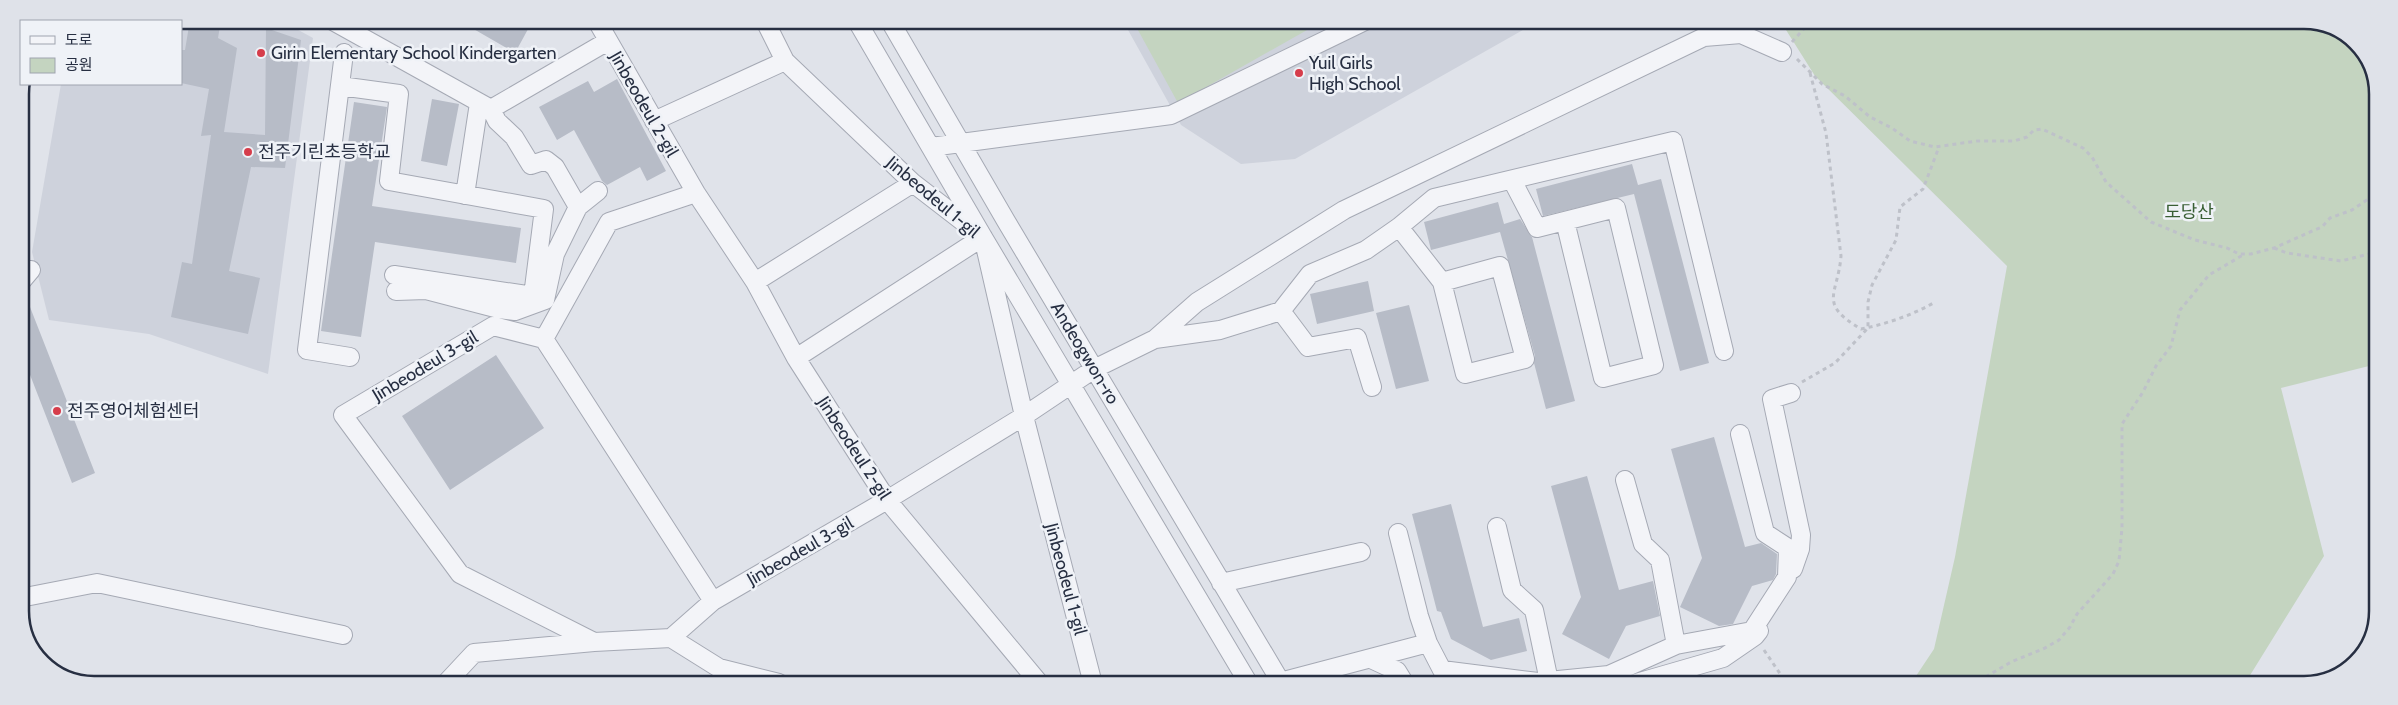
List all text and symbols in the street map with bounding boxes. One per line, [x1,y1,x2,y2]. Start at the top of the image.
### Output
legend [20,20,182,85]
text: 도로 [65,31,93,49]
place label: Girin Elementary School Kindergarten [271,42,557,64]
street label: Jinbeodeul 2-gil [604,46,684,161]
marker: Girin Elementary School Kindergarten [255,47,267,59]
place label: Yuil Girls High School [1308,52,1401,95]
text: 공원 [65,56,93,74]
marker: Yuil Girls High School [1293,67,1305,79]
place label: 전주기린초등학교 [258,141,390,163]
marker: 전주기린초등학교 [242,146,254,158]
street label: Jinbeodeul 1-gil [881,151,985,243]
park label: 도당산 [2164,201,2214,223]
street label: Andeogwon-ro [1046,298,1124,408]
street label: Jinbeodeul 3-gil [367,326,482,407]
street label: Jinbeodeul 2-gil [812,391,896,504]
place label: 전주영어체험센터 [67,400,199,422]
marker: 전주영어체험센터 [51,405,63,417]
street label: Jinbeodeul 3-gil [742,511,858,591]
street label: Jinbeodeul 1-gil [1040,520,1092,638]

